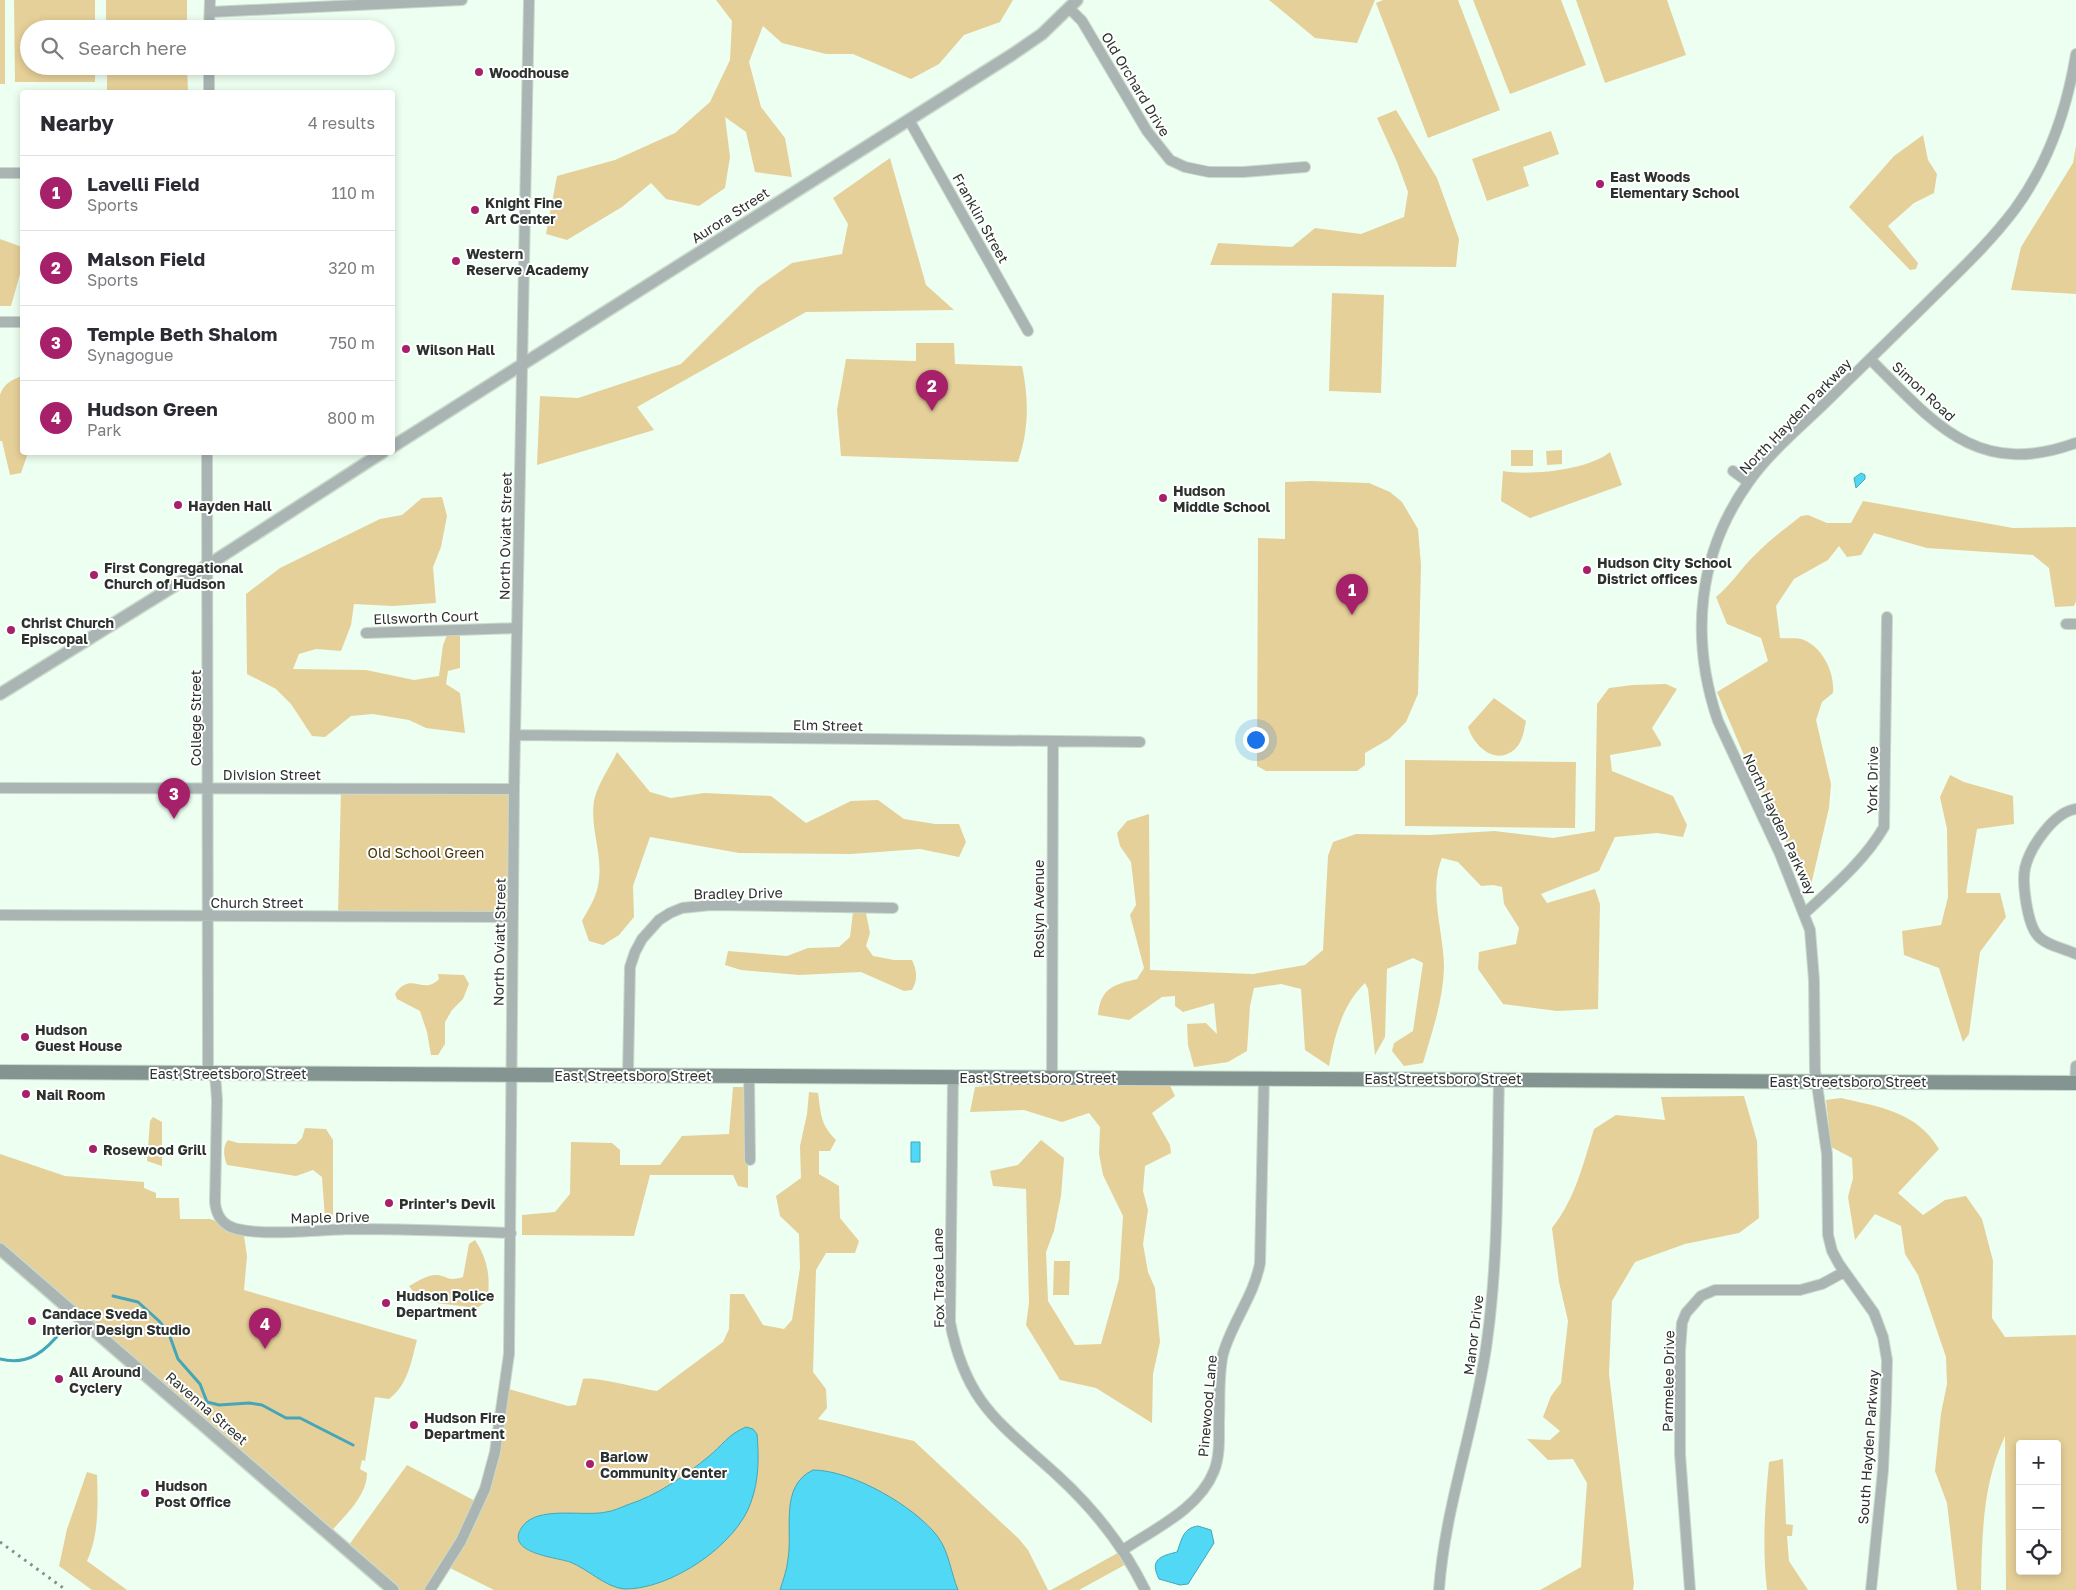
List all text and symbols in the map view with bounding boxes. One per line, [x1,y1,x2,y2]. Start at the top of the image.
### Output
search box [20,20,395,75]
street label: Old Orchard Drive [1098,29,1174,139]
icon: search [38,34,66,62]
text: Search here [78,36,187,59]
place label: Woodhouse [489,64,569,81]
marker: Woodhouse [473,66,485,78]
text: Nearby [40,110,114,136]
text: 4 results [308,113,375,133]
place label: East Woods Elementary School [1610,168,1740,201]
street label: Franklin Street [949,170,1013,266]
text: Lavelli Field [87,172,199,195]
marker: East Woods Elementary School [1594,178,1606,190]
text: 1 [52,183,60,203]
text: 110 m [331,183,375,203]
street label: Aurora Street [688,184,772,246]
place label: Knight Fine Art Center [485,194,563,227]
text: Sports [87,195,138,215]
marker: Knight Fine Art Center [469,204,481,216]
place label: Western Reserve Academy [466,245,589,278]
text: Malson Field [87,247,205,270]
marker: Western Reserve Academy [450,255,462,267]
text: 2 [51,258,61,278]
text: 320 m [328,258,375,278]
text: Sports [87,270,138,290]
text: Temple Beth Shalom [87,322,277,345]
text: 3 [51,333,61,353]
text: 750 m [329,333,375,353]
place label: Wilson Hall [416,341,495,358]
marker: Wilson Hall [400,343,412,355]
text: Synagogue [87,345,173,365]
street label: North Hayden Parkway [1735,355,1855,477]
street label: Simon Road [1889,358,1959,424]
pin: 2 [916,370,948,411]
text: Hudson Green [87,397,218,420]
text: 4 [51,408,61,428]
text: 800 m [327,408,375,428]
text: Park [87,420,122,440]
street label: North Oviatt Street [495,472,515,600]
place label: Hudson Middle School [1173,482,1271,515]
marker: Hudson Middle School [1157,492,1169,504]
place label: Hayden Hall [188,497,272,514]
marker: Hayden Hall [172,499,184,511]
place label: Hudson City School District offices [1597,554,1732,587]
place label: First Congregational Church of Hudson [104,559,244,592]
marker: Hudson City School District offices [1581,564,1593,576]
marker: First Congregational Church of Hudson [88,569,100,581]
pin: 1 [1336,574,1368,615]
street label: Ellsworth Court [373,607,479,627]
place label: Christ Church Episcopal [21,614,114,647]
marker: Christ Church Episcopal [5,624,17,636]
street label: College Street [187,670,204,766]
street label: Elm Street [793,716,863,734]
your location [1243,727,1269,753]
street label: York Drive [1863,746,1881,814]
street label: North Hayden Parkway [1740,751,1820,898]
street label: Division Street [223,766,321,783]
pin: 3 [158,778,190,819]
park label: Old School Green [368,844,484,861]
street label: Roslyn Avenue [1030,860,1047,958]
street label: North Oviatt Street [489,878,509,1006]
street label: Bradley Drive [693,884,783,902]
street label: Church Street [210,894,304,911]
place label: Hudson Guest House [35,1021,122,1054]
marker: Hudson Guest House [19,1031,31,1043]
street label: East Streetsboro Street [149,1065,307,1082]
street label: East Streetsboro Street [554,1067,712,1084]
street label: East Streetsboro Street [959,1069,1117,1086]
street label: East Streetsboro Street [1364,1070,1522,1087]
street label: East Streetsboro Street [1769,1073,1927,1090]
place label: Nail Room [36,1086,105,1103]
marker: Nail Room [20,1088,32,1100]
place label: Rosewood Grill [103,1141,207,1158]
marker: Rosewood Grill [87,1143,99,1155]
place label: Printer's Devil [399,1195,496,1212]
marker: Printer's Devil [383,1197,395,1209]
street label: Maple Drive [290,1208,370,1226]
street label: Fox Trace Lane [929,1228,947,1328]
place label: Hudson Police Department [396,1287,494,1320]
street label: Manor Drive [1460,1294,1486,1376]
marker: Hudson Police Department [380,1297,392,1309]
place label: Candace Sveda Interior Design Studio [42,1305,190,1338]
pin: 4 [249,1308,281,1349]
marker: Candace Sveda Interior Design Studio [26,1315,38,1327]
street label: Parmelee Drive [1659,1330,1677,1432]
street label: Pinewood Lane [1194,1354,1220,1458]
place label: All Around Cyclery [69,1363,141,1396]
street label: Ravenna Street [163,1368,251,1448]
street label: South Hayden Parkway [1854,1369,1882,1525]
marker: All Around Cyclery [53,1373,65,1385]
place label: Hudson Fire Department [424,1409,505,1442]
marker: Hudson Fire Department [408,1419,420,1431]
map controls [2016,1440,2061,1575]
button: + [2016,1440,2061,1485]
place label: Barlow Community Center [600,1448,728,1481]
marker: Barlow Community Center [584,1458,596,1470]
place label: Hudson Post Office [155,1477,231,1510]
button: − [2016,1485,2061,1530]
marker: Hudson Post Office [139,1487,151,1499]
button: locate [2016,1530,2061,1575]

